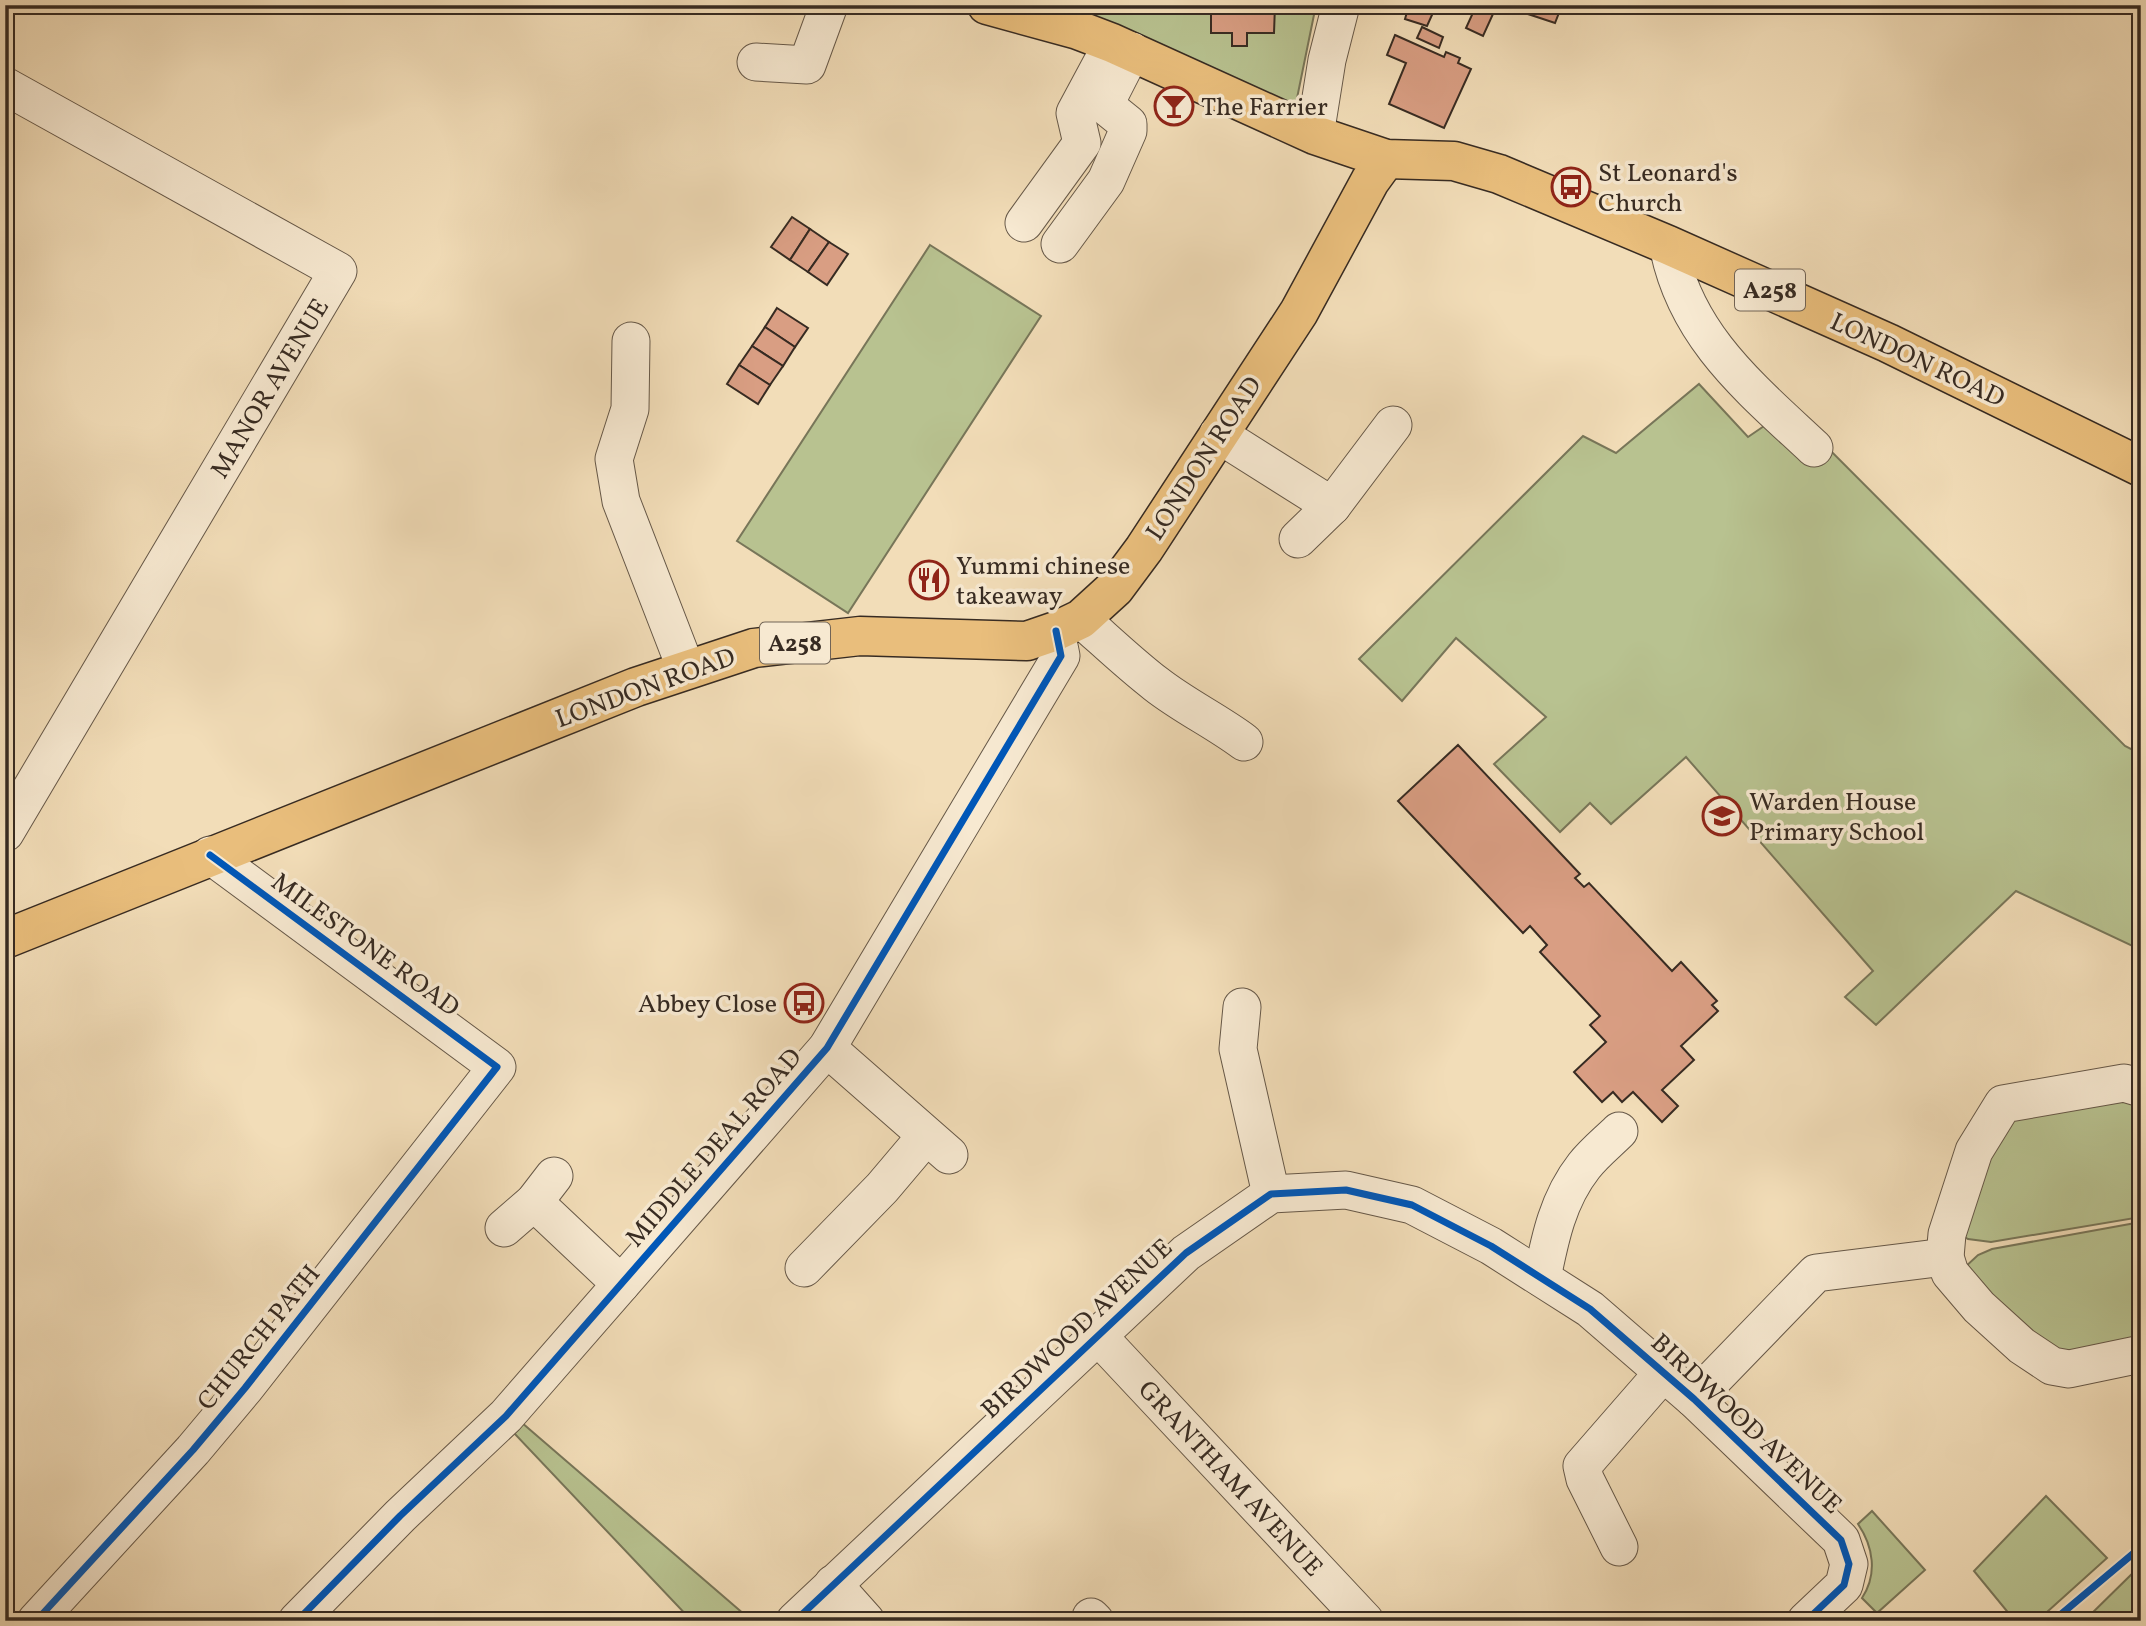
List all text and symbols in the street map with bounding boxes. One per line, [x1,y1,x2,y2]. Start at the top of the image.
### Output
bar icon: The Farrier [1153,85,1195,127]
place label: The Farrier [1201,90,1328,126]
place label: St Leonard's Church [1598,156,1738,222]
bus stop icon: St Leonard's Church [1550,166,1592,208]
road number: A258 [1735,270,1805,310]
street label: MANOR AVENUE [203,292,339,486]
street label: LONDON ROAD [1824,305,2010,417]
street label: LONDON ROAD [1138,370,1271,548]
place label: Yummi chinese takeaway [956,549,1130,615]
restaurant icon: Yummi chinese takeaway [908,559,950,601]
road number: A258 [760,622,830,664]
street label: LONDON ROAD [551,640,741,738]
place label: Warden House Primary School [1749,785,1924,851]
school or university icon: Warden House Primary School [1701,795,1743,837]
street label: MILESTONE ROAD [263,865,466,1026]
bus stop icon: Abbey Close [783,982,825,1024]
place label: Abbey Close [638,987,777,1023]
street label: MIDDLE DEAL ROAD [618,1041,811,1255]
street label: BIRDWOOD AVENUE [974,1231,1181,1428]
street label: CHURCH PATH [190,1258,330,1419]
street label: BIRDWOOD AVENUE [1642,1326,1849,1523]
street label: GRANTHAM AVENUE [1129,1373,1330,1585]

